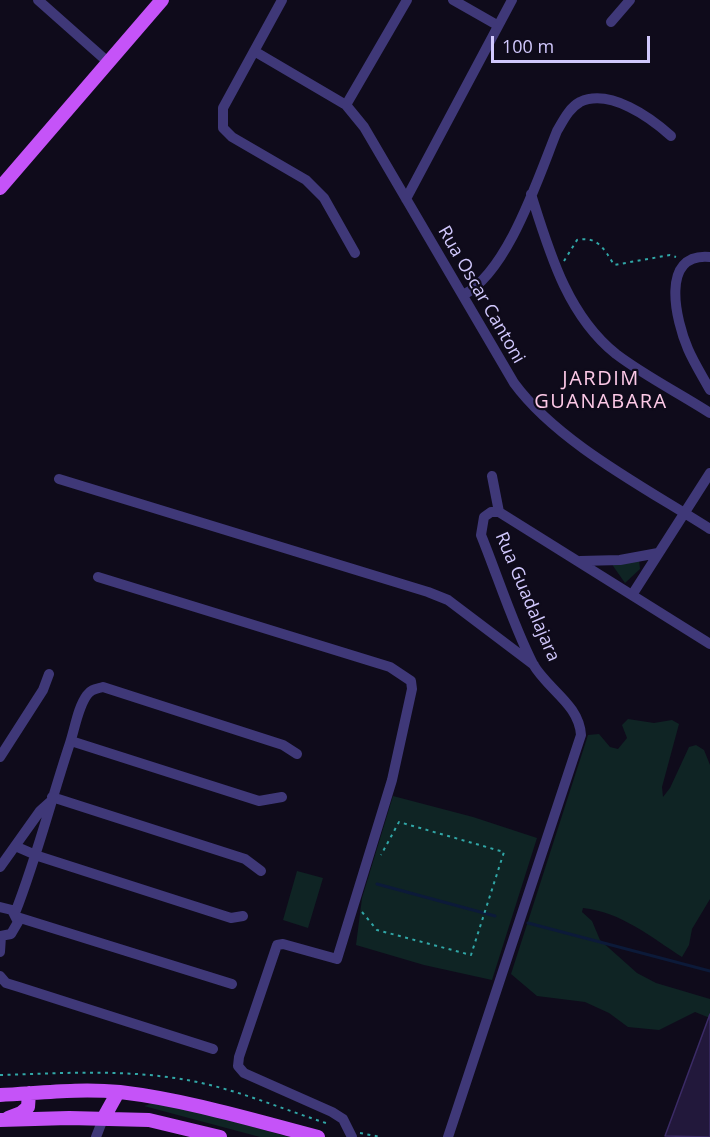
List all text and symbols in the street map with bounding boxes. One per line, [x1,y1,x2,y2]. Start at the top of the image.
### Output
scale bar [494,24,653,62]
text: 100 m [502,34,554,58]
street label: Rua Oscar Cantoni [433,222,529,368]
district label: JARDIM GUANABARA [534,367,668,414]
street label: Rua Guadalajara [490,529,564,665]

